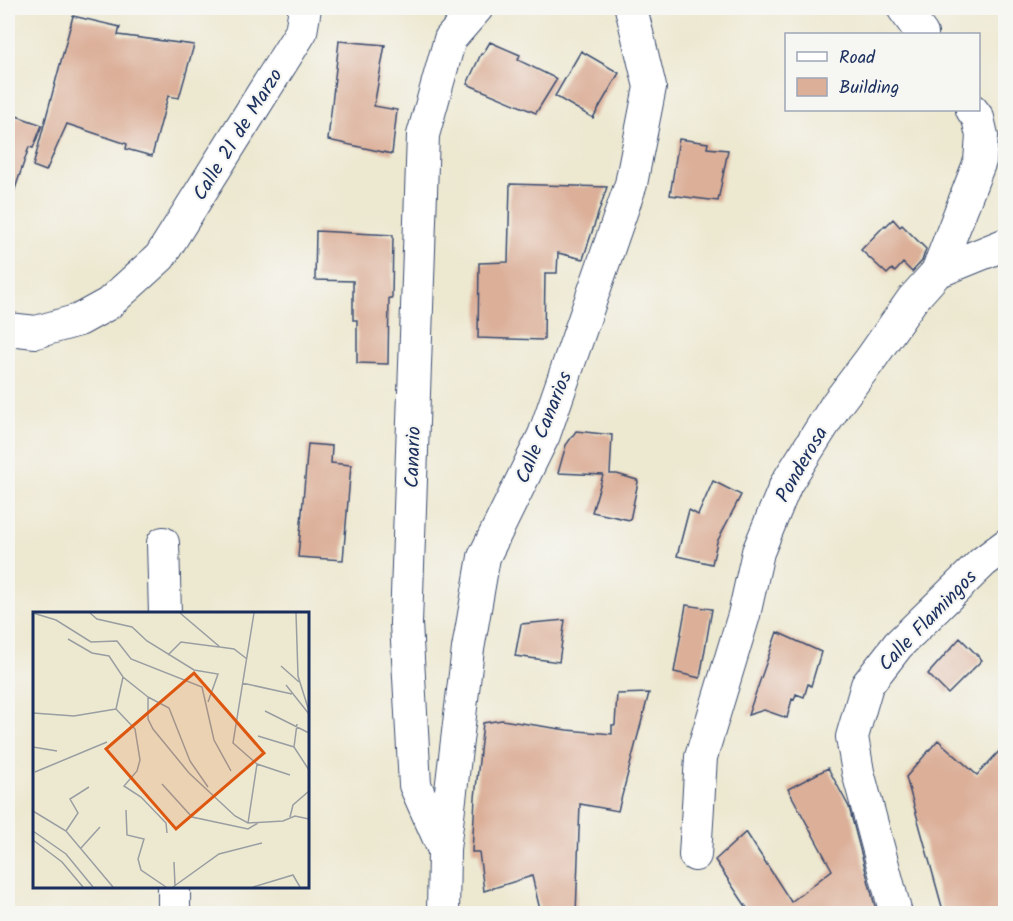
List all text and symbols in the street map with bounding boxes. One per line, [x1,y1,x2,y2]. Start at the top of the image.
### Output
legend [785,33,980,111]
text: Road [839,44,876,73]
street label: Calle 21 de Marzo [185,63,292,207]
text: Building [839,74,899,103]
street label: Calle Canarios [508,366,582,489]
street label: Ponderosa [768,421,837,509]
street label: Canario [397,426,431,489]
street label: Calle Flamingos [871,563,986,680]
inset map [33,612,309,888]

